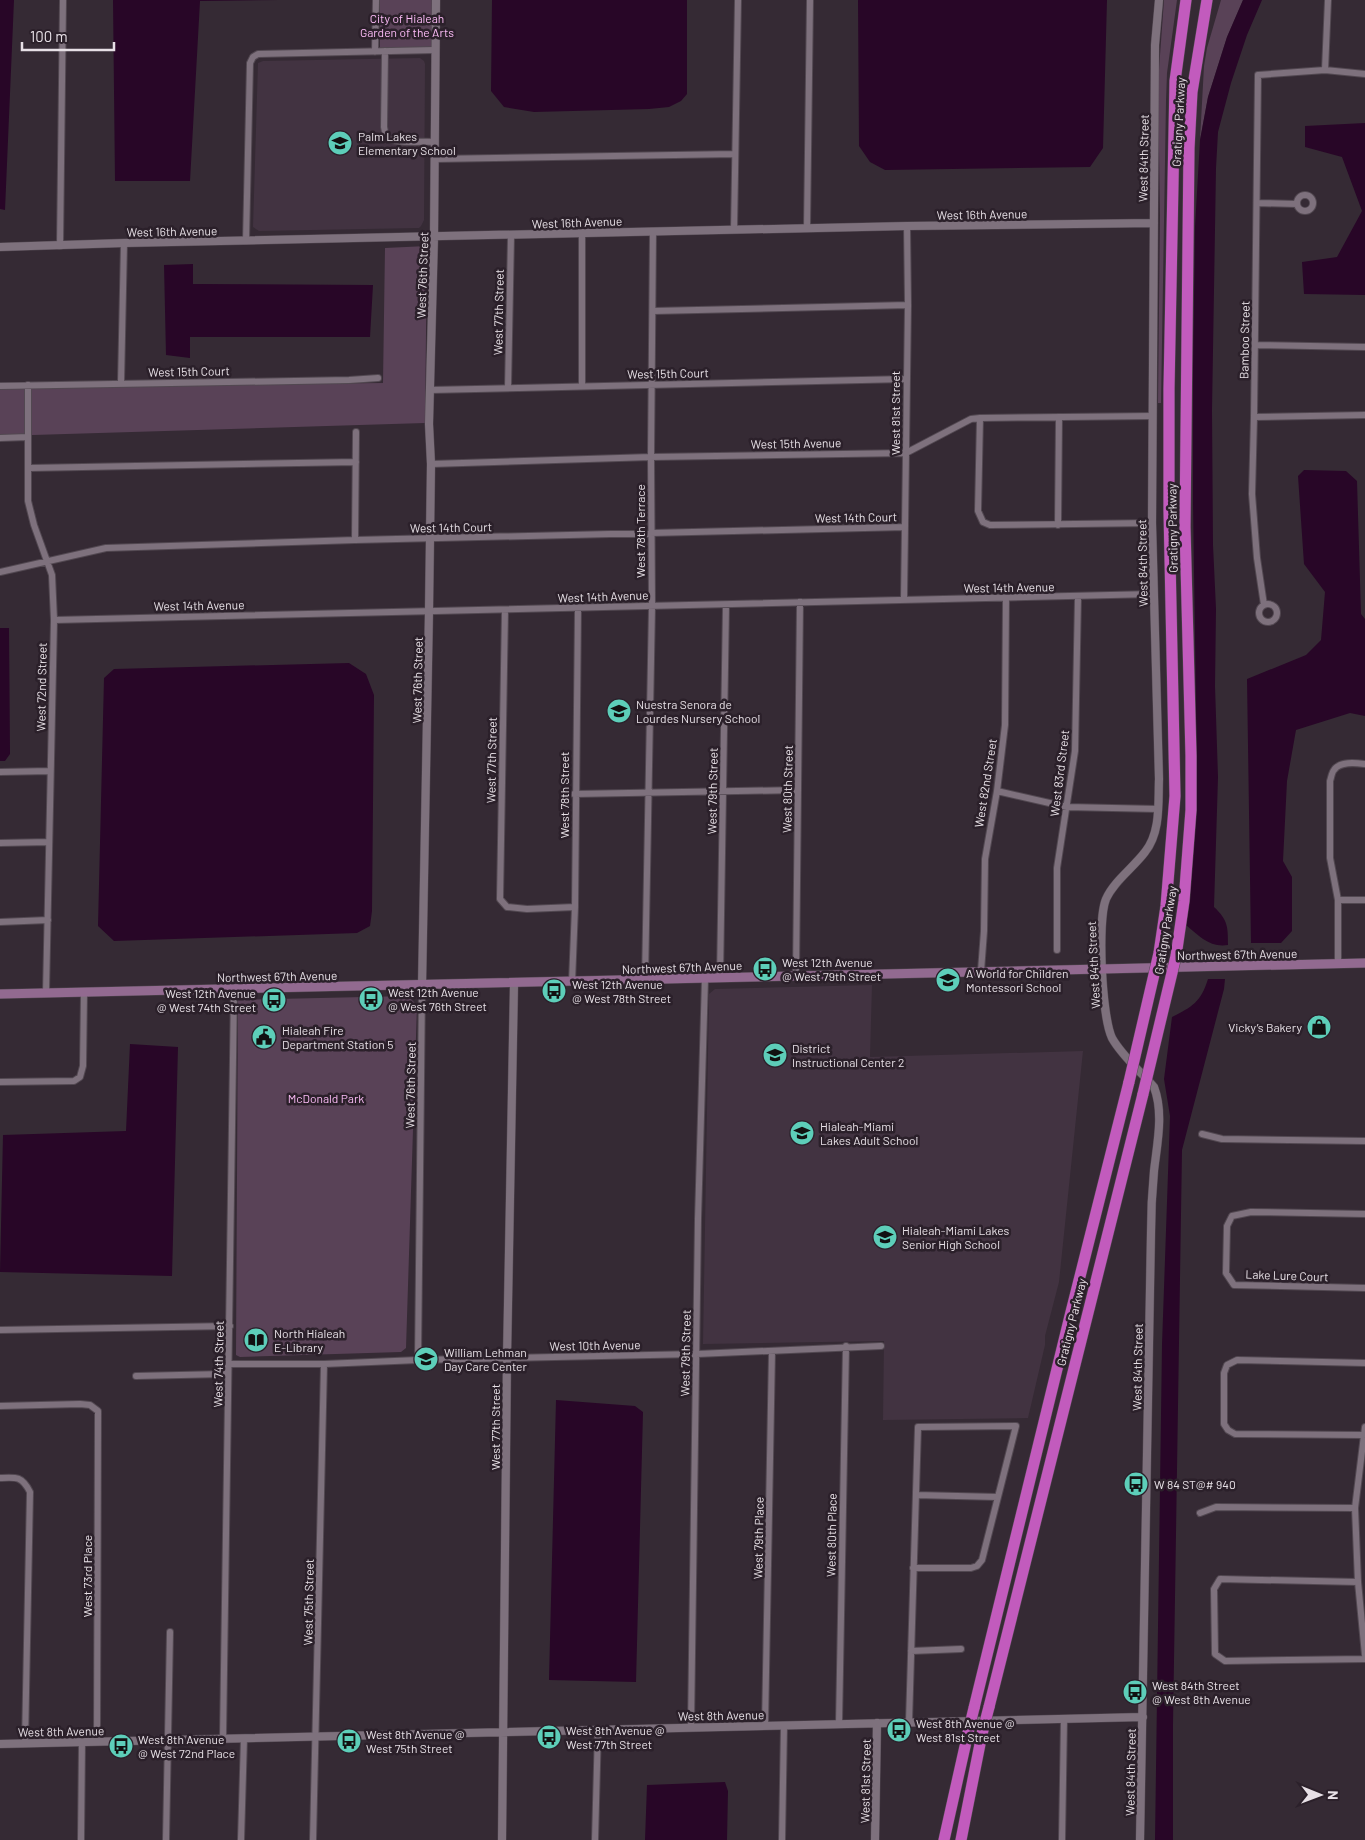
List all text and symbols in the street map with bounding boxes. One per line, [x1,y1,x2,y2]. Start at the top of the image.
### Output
park label: City of Hialeah Garden of the Arts [360,11,454,39]
scale bar [22,20,115,52]
text: 100 m [30,27,68,45]
street label: Gratigny Parkway [1169,76,1187,167]
street label: West 84th Street [1135,114,1151,202]
place label: Palm Lakes Elementary School [358,129,456,157]
school or university icon: Palm Lakes Elementary School [327,130,353,156]
street label: West 16th Avenue [937,206,1027,222]
street label: West 16th Avenue [532,213,622,231]
street label: West 16th Avenue [127,223,217,239]
street label: West 76th Street [413,231,431,319]
street label: West 77th Street [490,269,506,355]
street label: Bamboo Street [1236,301,1252,379]
street label: West 15th Court [148,363,230,379]
street label: West 15th Court [627,365,709,381]
street label: West 81st Street [888,371,902,455]
street label: West 15th Avenue [751,435,841,451]
street label: Gratigny Parkway [1164,483,1180,573]
street label: West 78th Terrace [633,484,647,578]
street label: West 14th Court [815,509,897,525]
street label: West 14th Court [410,519,492,535]
street label: West 84th Street [1134,519,1150,607]
street label: West 14th Avenue [963,579,1055,595]
street label: West 14th Avenue [557,587,649,605]
street label: West 14th Avenue [153,597,245,613]
street label: West 76th Street [409,637,425,723]
street label: West 72nd Street [33,642,49,732]
place label: Nuestra Senora de Lourdes Nursery School [636,697,760,725]
school or university icon: Nuestra Senora de Lourdes Nursery School [606,698,632,724]
street label: West 77th Street [483,717,499,803]
street label: West 83rd Street [1047,729,1071,817]
street label: West 82nd Street [971,738,999,828]
street label: West 80th Street [779,745,795,833]
street label: West 79th Street [704,748,720,834]
street label: West 78th Street [557,752,571,838]
street label: Gratigny Parkway [1151,884,1179,975]
street label: West 84th Street [1084,921,1102,1009]
street label: Northwest 67th Avenue [1177,946,1297,962]
place label: West 12th Avenue @ West 79th Street [782,955,881,983]
bus stop icon: West 12th Avenue @ West 79th Street [752,956,778,982]
street label: Northwest 67th Avenue [622,958,742,976]
place label: A World for Children Montessori School [966,966,1069,994]
school or university icon: A World for Children Montessori School [935,967,961,993]
street label: Northwest 67th Avenue [217,968,337,984]
place label: West 12th Avenue @ West 78th Street [572,977,671,1005]
bus stop icon: West 12th Avenue @ West 78th Street [541,978,567,1004]
place label: West 12th Avenue @ West 76th Street [388,985,487,1013]
place label: West 12th Avenue @ West 74th Street [157,986,256,1014]
bus stop icon: West 12th Avenue @ West 76th Street [358,986,384,1012]
bus stop icon: West 12th Avenue @ West 74th Street [261,987,287,1013]
shop icon: Vicky’s Bakery [1306,1014,1332,1040]
place label: Vicky’s Bakery [1228,1020,1302,1034]
place label: Hialeah Fire Department Station 5 [282,1023,393,1051]
public building icon: Hialeah Fire Department Station 5 [251,1024,277,1050]
place label: District Instructional Center 2 [792,1041,904,1069]
street label: West 76th Street [402,1042,418,1128]
school or university icon: District Instructional Center 2 [762,1042,788,1068]
park label: McDonald Park [288,1091,364,1105]
place label: Hialeah-Miami Lakes Adult School [820,1119,918,1147]
school or university icon: Hialeah-Miami Lakes Adult School [789,1120,815,1146]
place label: Hialeah-Miami Lakes Senior High School [902,1223,1010,1251]
school or university icon: Hialeah-Miami Lakes Senior High School [872,1224,898,1250]
street label: Lake Lure Court [1245,1267,1329,1283]
street label: Gratigny Parkway [1053,1276,1089,1367]
street label: West 79th Street [677,1310,693,1396]
street label: West 74th Street [210,1320,226,1408]
street label: West 84th Street [1129,1323,1145,1411]
place label: North Hialeah E-Library [274,1326,345,1354]
library icon: North Hialeah E-Library [243,1327,269,1353]
street label: West 10th Avenue [549,1337,641,1353]
place label: William Lehman Day Care Center [444,1345,527,1373]
school or university icon: William Lehman Day Care Center [413,1346,439,1372]
street label: West 77th Street [488,1384,502,1470]
bus stop icon: W 84 ST@# 940 [1123,1471,1149,1497]
place label: W 84 ST@# 940 [1154,1477,1236,1491]
street label: West 80th Place [823,1493,839,1577]
street label: West 79th Place [750,1497,766,1579]
street label: West 73rd Place [80,1535,94,1617]
street label: West 75th Street [300,1559,316,1645]
place label: West 84th Street @ West 8th Avenue [1152,1678,1251,1706]
bus stop icon: West 84th Street @ West 8th Avenue [1122,1679,1148,1705]
street label: West 8th Avenue [678,1707,764,1723]
place label: West 8th Avenue @ West 81st Street [916,1716,1015,1744]
bus stop icon: West 8th Avenue @ West 81st Street [886,1717,912,1743]
street label: West 8th Avenue [18,1723,104,1739]
place label: West 8th Avenue @ West 77th Street [566,1723,665,1751]
bus stop icon: West 8th Avenue @ West 77th Street [536,1724,562,1750]
place label: West 8th Avenue @ West 75th Street [366,1727,465,1755]
bus stop icon: West 8th Avenue @ West 75th Street [336,1728,362,1754]
street label: West 84th Street [1122,1728,1138,1816]
place label: West 8th Avenue @ West 72nd Place [138,1732,235,1760]
bus stop icon: West 8th Avenue @ West 72nd Place [108,1733,134,1759]
street label: West 81st Street [857,1739,873,1823]
north arrow [1295,1770,1345,1820]
text: N [1325,1790,1342,1800]

